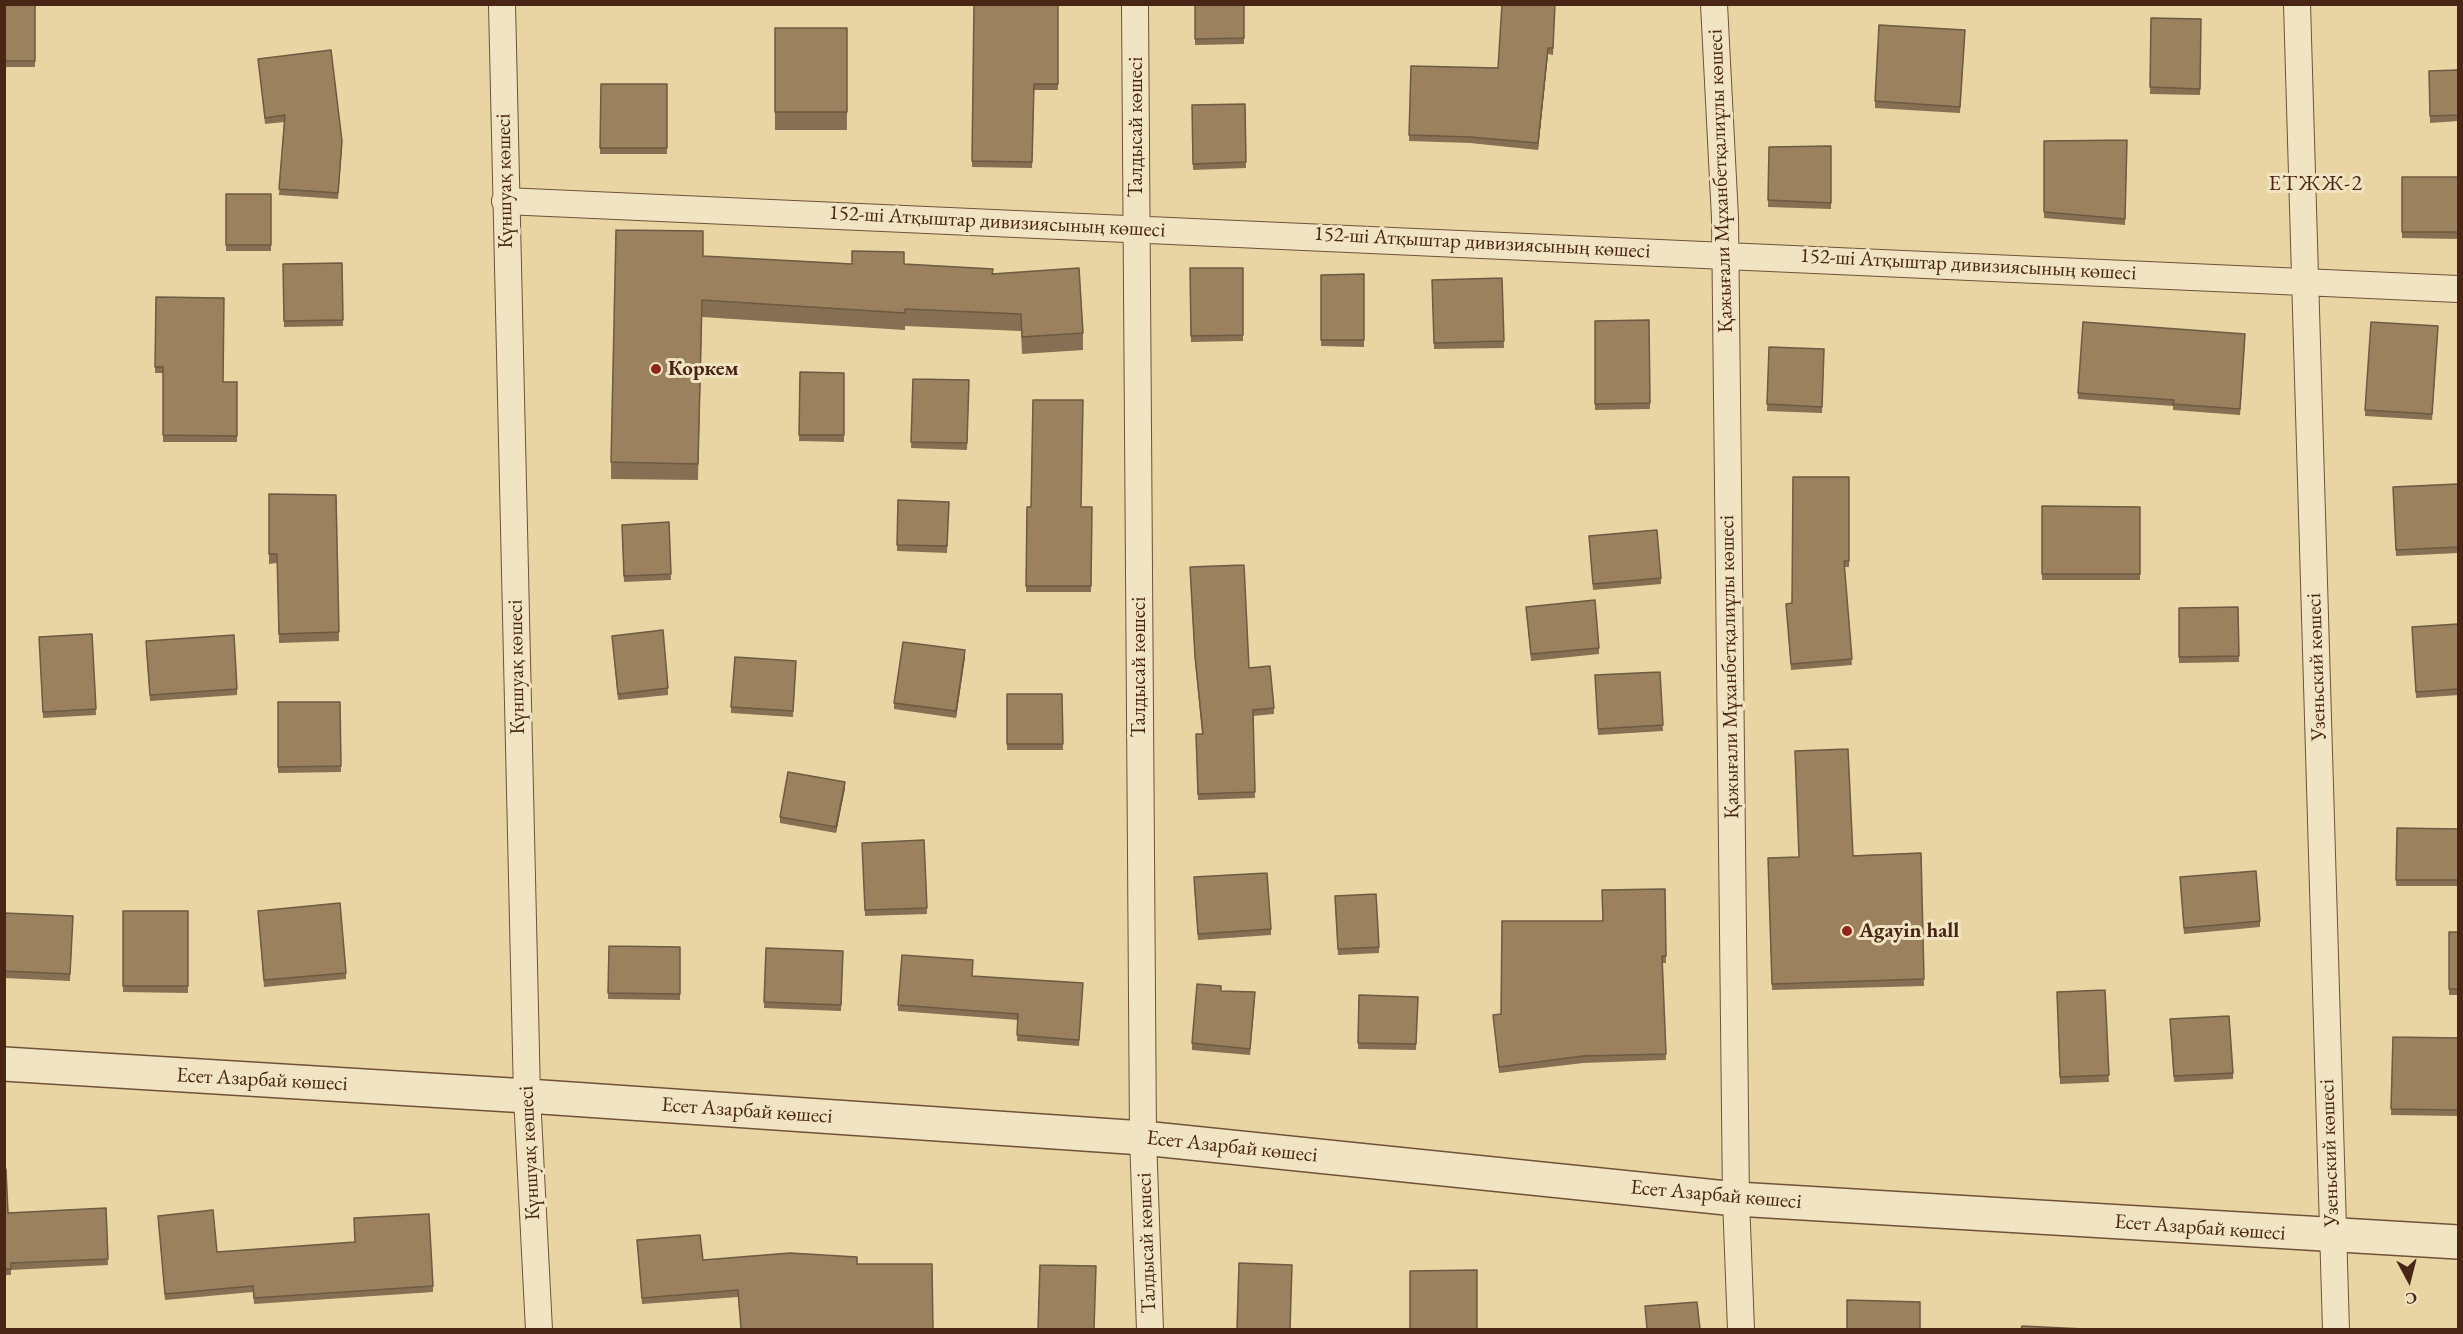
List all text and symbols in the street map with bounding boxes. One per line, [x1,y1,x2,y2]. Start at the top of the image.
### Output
street label: Қажығали Мұханбетқалиұлы көшесі [1703,29,1739,333]
street label: Талдысай көшесі [1123,57,1149,197]
street label: Күншуақ көшесі [491,113,519,249]
district label: ЕТЖЖ-2 [2268,171,2364,197]
street label: 152-ші Атқыштар дивизиясының көшесі [828,201,1166,243]
street label: 152-ші Атқыштар дивизиясының көшесі [1313,222,1651,264]
street label: 152-ші Атқыштар дивизиясының көшесі [1799,244,2137,286]
place label: Коркем [668,356,739,382]
marker: Коркем [649,362,663,376]
street label: Қажығали Мұханбетқалиұлы көшесі [1715,515,1745,819]
street label: Узеньский көшесі [2302,593,2332,741]
street label: Талдысай көшесі [1126,597,1152,737]
street label: Күншуақ көшесі [503,599,531,735]
place label: Agayin hall [1859,918,1959,944]
marker: Agayin hall [1840,924,1854,938]
street label: Есет Азарбай көшесі [176,1063,348,1097]
street label: Узеньский көшесі [2315,1079,2345,1227]
street label: Күншуақ көшесі [514,1085,546,1221]
street label: Есет Азарбай көшесі [660,1092,834,1130]
street label: Есет Азарбай көшесі [1145,1125,1319,1169]
street label: Талдысай көшесі [1132,1172,1162,1314]
street label: Есет Азарбай көшесі [1629,1175,1803,1215]
street label: Есет Азарбай көшесі [2113,1209,2287,1247]
north arrow [2379,1250,2439,1310]
text: С [2404,1287,2418,1309]

